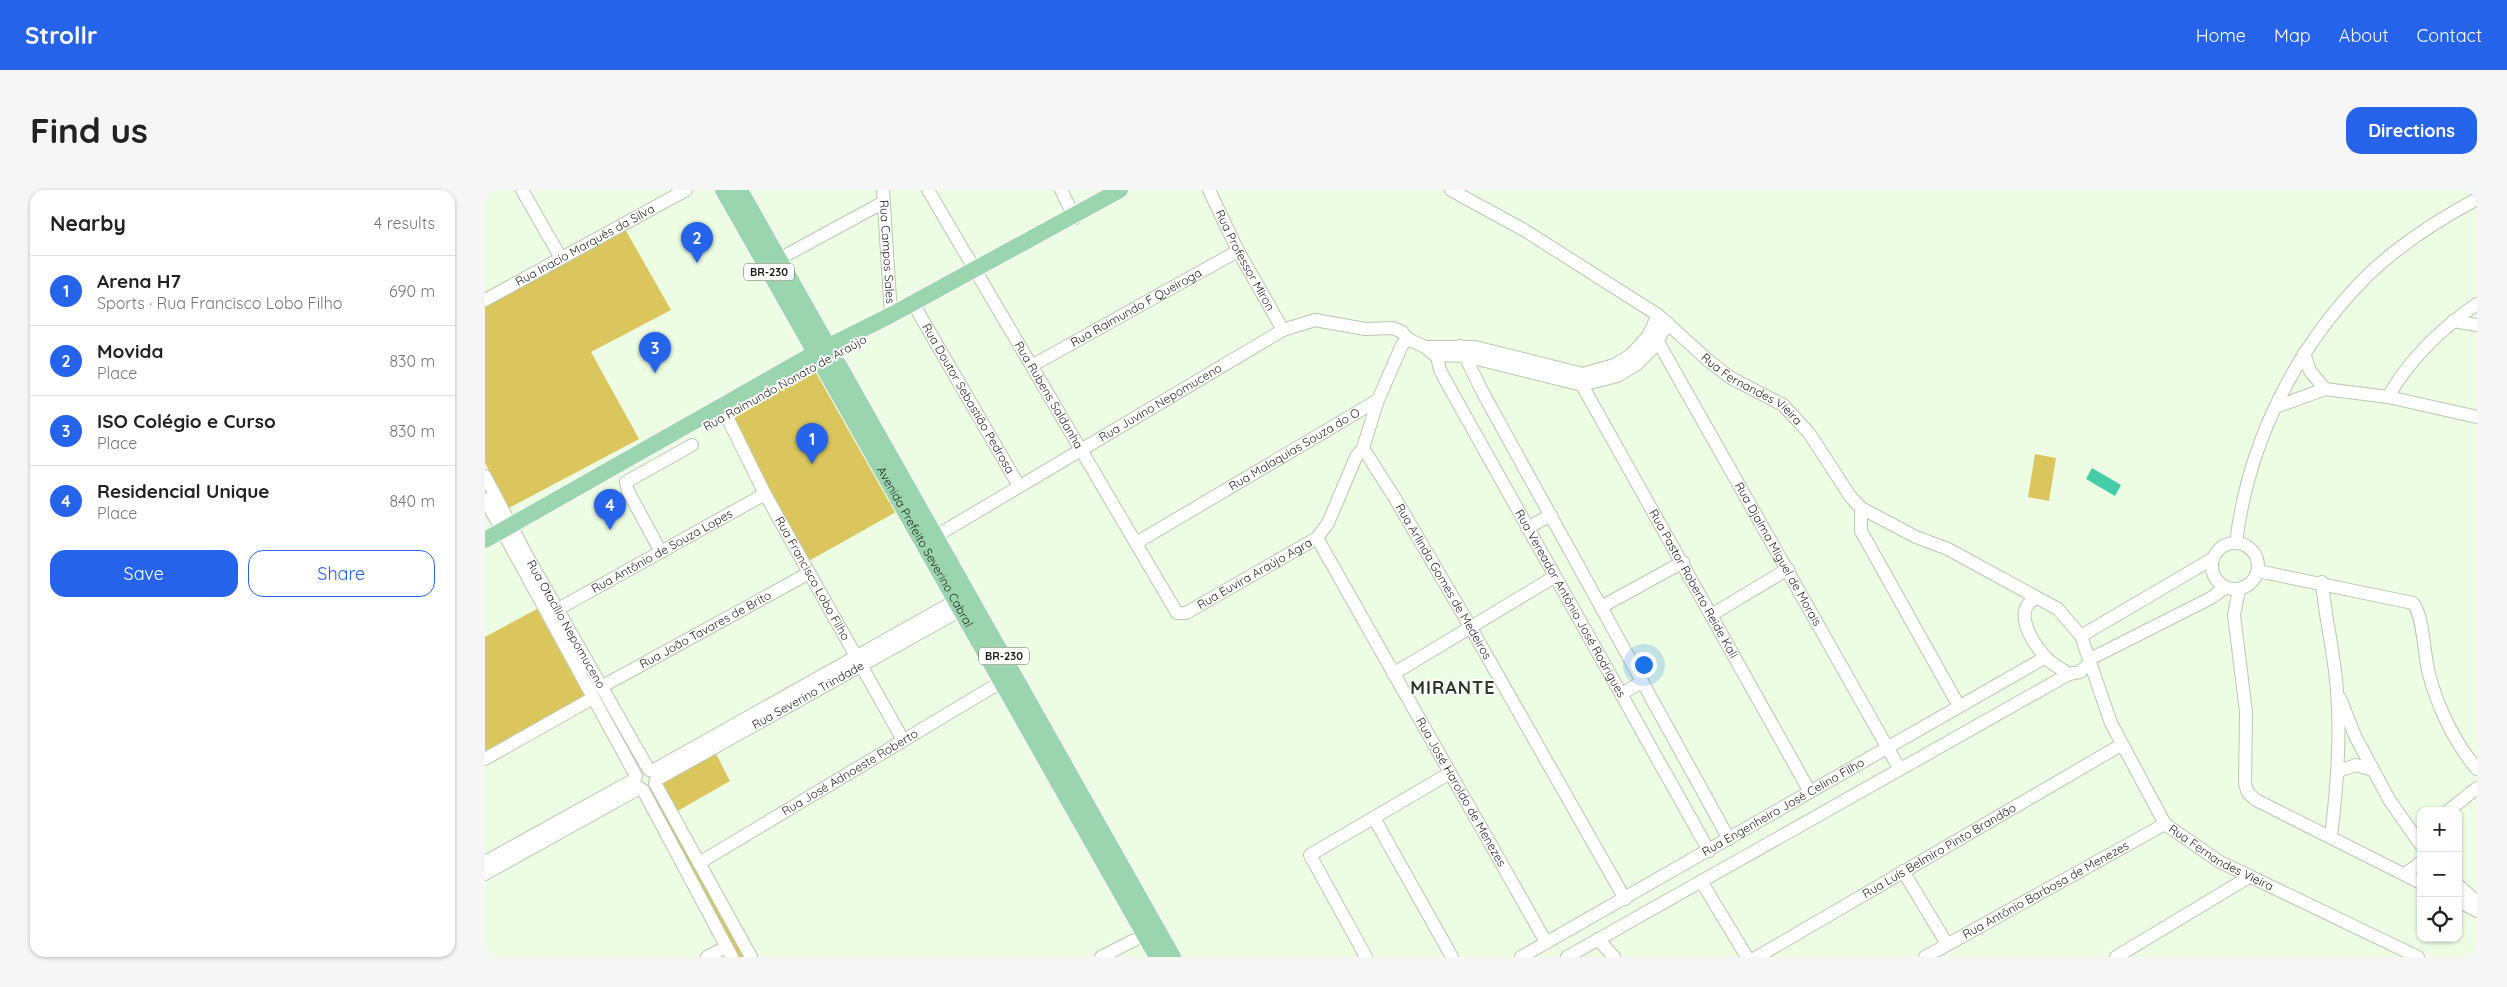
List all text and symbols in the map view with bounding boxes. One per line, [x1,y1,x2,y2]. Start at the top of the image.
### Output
text: Strollr [25,20,97,50]
text: Home [2196,24,2246,47]
text: Map [2274,24,2311,47]
text: About [2339,24,2389,47]
text: Contact [2417,24,2482,47]
button: Directions [2346,107,2477,154]
text: Find us [30,108,148,152]
street label: Rua Campos Sales [877,199,898,305]
street label: Rua Inacio Marquês da Silva [513,201,657,289]
street label: Rua Professor Miron [1213,207,1278,313]
text: Nearby [50,210,126,236]
text: 4 results [374,213,435,233]
pin: 2 [681,222,713,263]
road number: BR-230 [744,264,794,280]
street label: Rua Raimundo F Queiroga [1068,265,1204,350]
text: Arena H7 [97,269,181,293]
text: 1 [63,281,69,301]
text: 690 m [389,281,435,301]
text: Sports · Rua Francisco Lobo Filho [97,293,343,313]
street label: Rua Doutor Sebastião Pedrosa [919,320,1018,476]
street label: Rua Raimundo Nonato de Araújo [700,331,869,434]
pin: 3 [639,332,671,373]
street label: Rua Rubens Saldanha [1012,338,1087,451]
text: Movida [97,339,163,363]
street label: Rua Fernandes Vieira [1698,350,1806,428]
text: 2 [61,351,71,371]
text: 830 m [389,351,435,371]
street label: Rua Juvino Nepomuceno [1096,360,1224,445]
text: Place [97,363,137,383]
street label: Rua Malaquias Souza do O [1226,404,1362,493]
text: ISO Colégio e Curso [97,409,276,433]
text: 3 [62,421,70,441]
text: 830 m [389,421,435,441]
pin: 1 [796,423,828,464]
text: Place [97,433,137,453]
street label: Avenida Prefeito Severino Cabral [874,464,977,630]
text: Residencial Unique [97,479,270,503]
street label: Rua Djalma Miguel de Morais [1732,479,1825,629]
pin: 4 [594,489,626,530]
text: 4 [61,491,71,511]
text: 840 m [389,491,435,511]
street label: Rua Arlinda Gomes de Medeiros [1393,501,1495,662]
text: Place [97,503,137,523]
street label: Rua Antônio de Souza Lopes [589,505,735,596]
street label: Rua Vereador Antônio José Rodrigues [1512,507,1630,700]
street label: Rua Pastor Roberto Reide Kali [1646,507,1742,661]
street label: Rua Francisco Lobo Filho [772,514,854,643]
street label: Rua Euvira Araújo Agra [1194,534,1315,612]
button: Save [50,550,238,597]
button: Share [248,550,435,597]
street label: Rua Otacílio Nepomuceno [524,557,609,691]
street label: Rua João Tavares de Brito [637,587,774,671]
road number: BR-230 [979,648,1029,664]
your location [1631,652,1657,678]
street label: Rua Severino Trindade [749,658,867,732]
district label: MIRANTE [1410,676,1496,699]
street label: Rua José Haroldo de Menezes [1413,715,1510,869]
street label: Rua José Adnoeste Roberto [779,726,920,819]
street label: Rua Engenheiro José Celino Filho [1699,754,1867,859]
street label: Rua Luís Belmiro Pinto Brandão [1860,800,2019,901]
map controls [2417,807,2462,942]
button: + [2417,807,2462,852]
street label: Rua Fernandes Vieira [2166,821,2276,894]
street label: Rua Antônio Barbosa de Menezes [1960,837,2132,942]
button: − [2417,852,2462,897]
button: locate [2417,897,2462,942]

